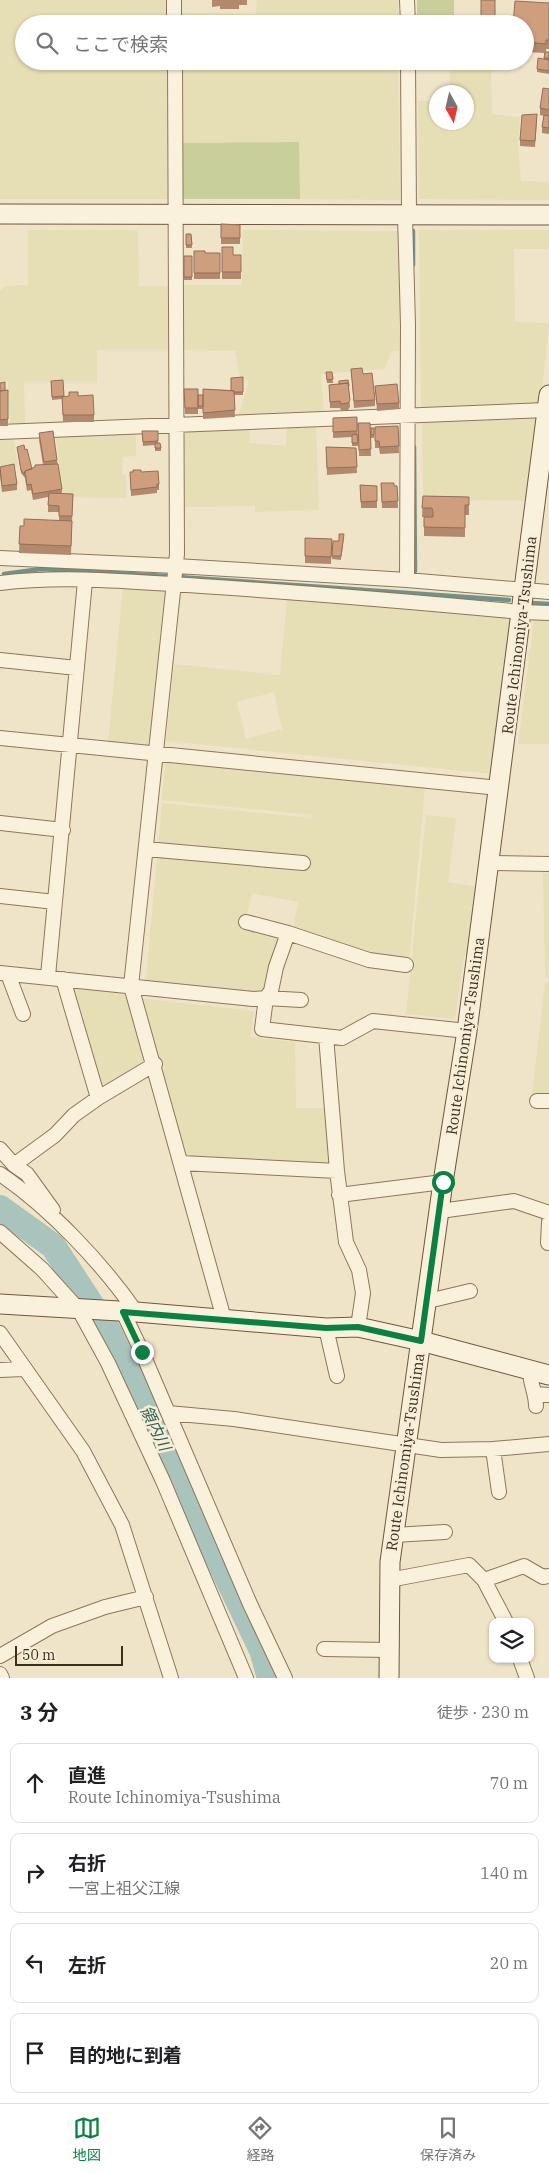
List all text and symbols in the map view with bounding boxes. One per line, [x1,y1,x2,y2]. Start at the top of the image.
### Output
search box [15,15,534,70]
icon: search [33,29,61,57]
text: ここで検索 [73,32,168,56]
north arrow [429,85,474,130]
street label: Route Ichinomiya-Tsushima [497,535,541,735]
street label: Route Ichinomiya-Tsushima [442,936,488,1136]
route start [432,1171,455,1194]
route end [131,1341,154,1364]
street label: Route Ichinomiya-Tsushima [382,1352,428,1552]
water label: 領内川 [136,1402,176,1456]
map controls [489,1618,534,1663]
button: layers [489,1618,534,1663]
scale bar [15,1643,122,1666]
text: 50 m [22,1646,55,1664]
text: 3 分 [20,1698,58,1726]
text: 徒歩 · 230 m [437,1702,529,1722]
text: 直進 [68,1763,106,1787]
icon: ahead [21,1769,49,1797]
text: 70 m [490,1773,528,1793]
text: Route Ichinomiya-Tsushima [68,1787,281,1807]
text: 右折 [68,1851,106,1875]
icon: right [21,1859,49,1887]
text: 140 m [480,1863,528,1883]
text: 一宮上祖父江線 [68,1878,180,1898]
icon: left [21,1949,49,1977]
text: 左折 [68,1953,106,1977]
text: 20 m [490,1953,528,1973]
icon: arrive [21,2039,49,2067]
text: 目的地に到着 [68,2043,182,2067]
tab: 地図 [73,2114,101,2164]
tab: 経路 [246,2114,274,2164]
tab: 保存済み [420,2114,476,2164]

